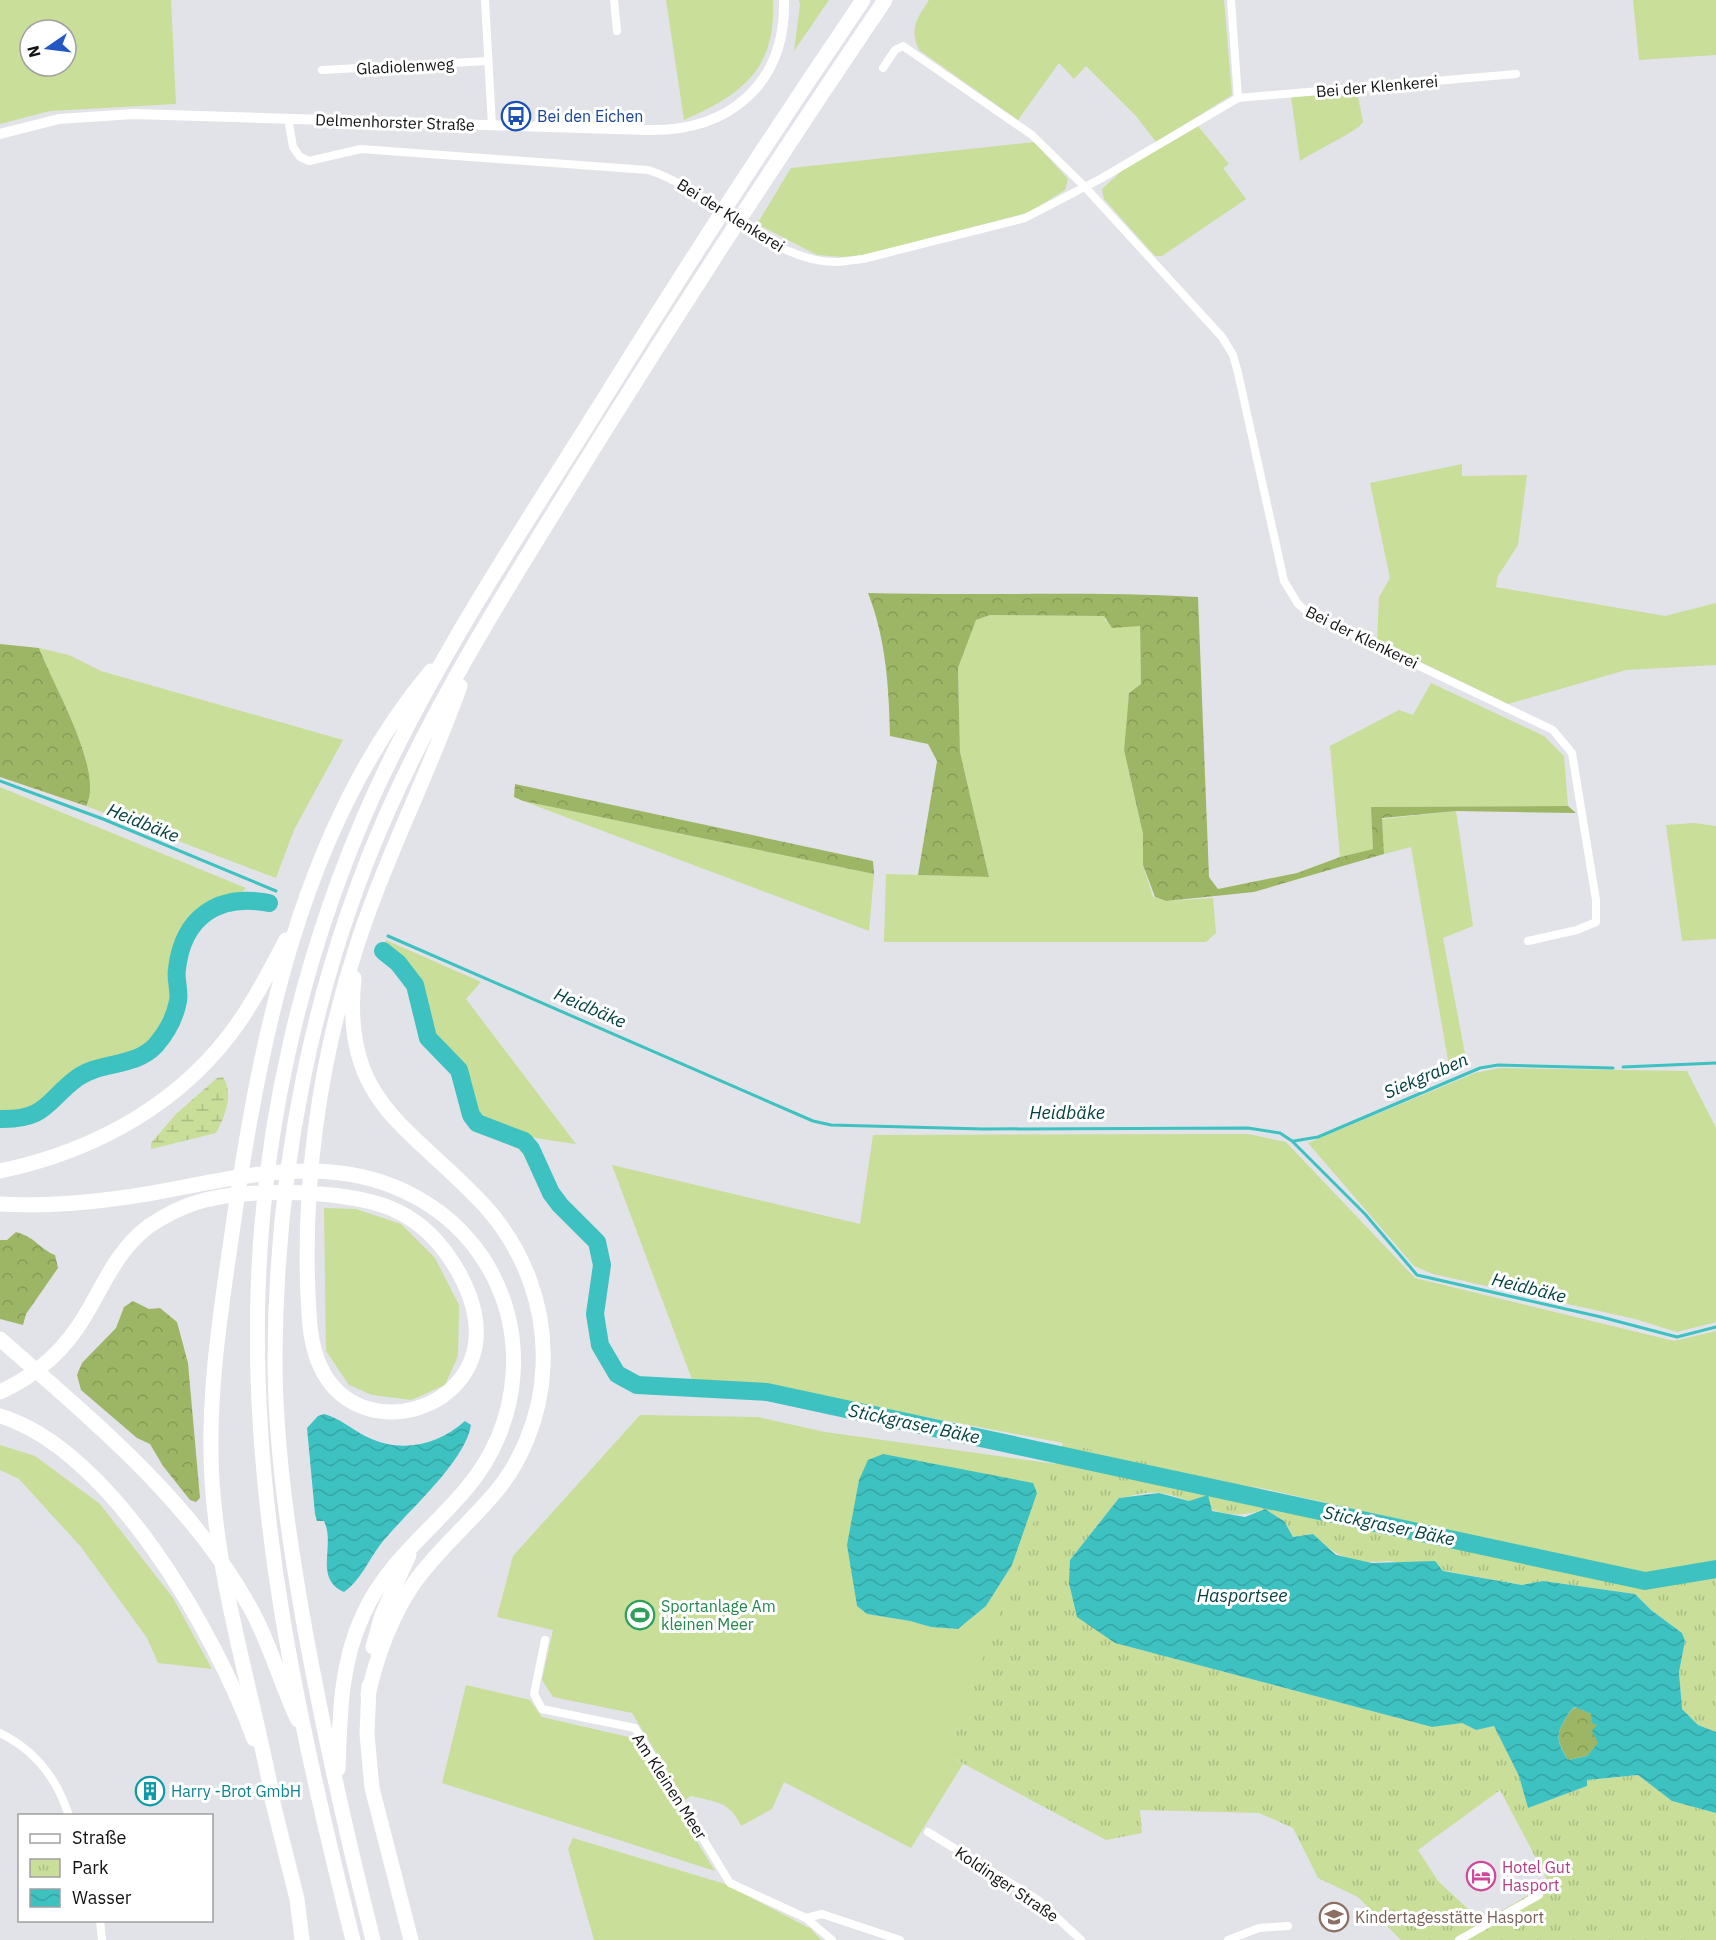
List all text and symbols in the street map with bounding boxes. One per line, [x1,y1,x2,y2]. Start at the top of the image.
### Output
north arrow [18,18,78,78]
text: N [22,44,45,60]
street label: Gladiolenweg [356,53,455,79]
street label: Bei der Klenkerei [1315,71,1439,101]
bus stop icon: Bei den Eichen [500,100,532,132]
place label: Bei den Eichen [537,106,643,126]
street label: Delmenhorster Straße [315,109,475,135]
street label: Bei der Klenkerei [674,174,788,256]
street label: Bei der Klenkerei [1303,601,1421,673]
water label: Heidbäke [104,798,183,847]
water label: Heidbäke [551,982,630,1033]
water label: Siekgraben [1380,1047,1471,1104]
water label: Heidbäke [1029,1101,1105,1124]
water label: Heidbäke [1490,1267,1569,1308]
water label: Stickgraser Bäke [846,1398,982,1449]
water label: Stickgraser Bäke [1321,1500,1457,1551]
water label: Hasportsee [1197,1584,1287,1607]
place label: Sportanlage Am kleinen Meer [661,1596,776,1634]
sports icon: Sportanlage Am kleinen Meer [624,1599,656,1631]
street label: Am Kleinen Meer [628,1729,712,1843]
building icon: Harry -Brot GmbH [134,1775,166,1807]
place label: Harry -Brot GmbH [171,1781,301,1801]
legend [18,1814,213,1922]
text: Straße [72,1826,126,1849]
street label: Koldinger Straße [951,1842,1063,1926]
text: Park [72,1856,109,1879]
place label: Hotel Gut Hasport [1502,1857,1571,1895]
hotel icon: Hotel Gut Hasport [1465,1860,1497,1892]
text: Wasser [72,1886,132,1909]
school or university icon: Kindertagesstätte Hasport [1318,1901,1350,1933]
place label: Kindertagesstätte Hasport [1355,1907,1544,1927]

